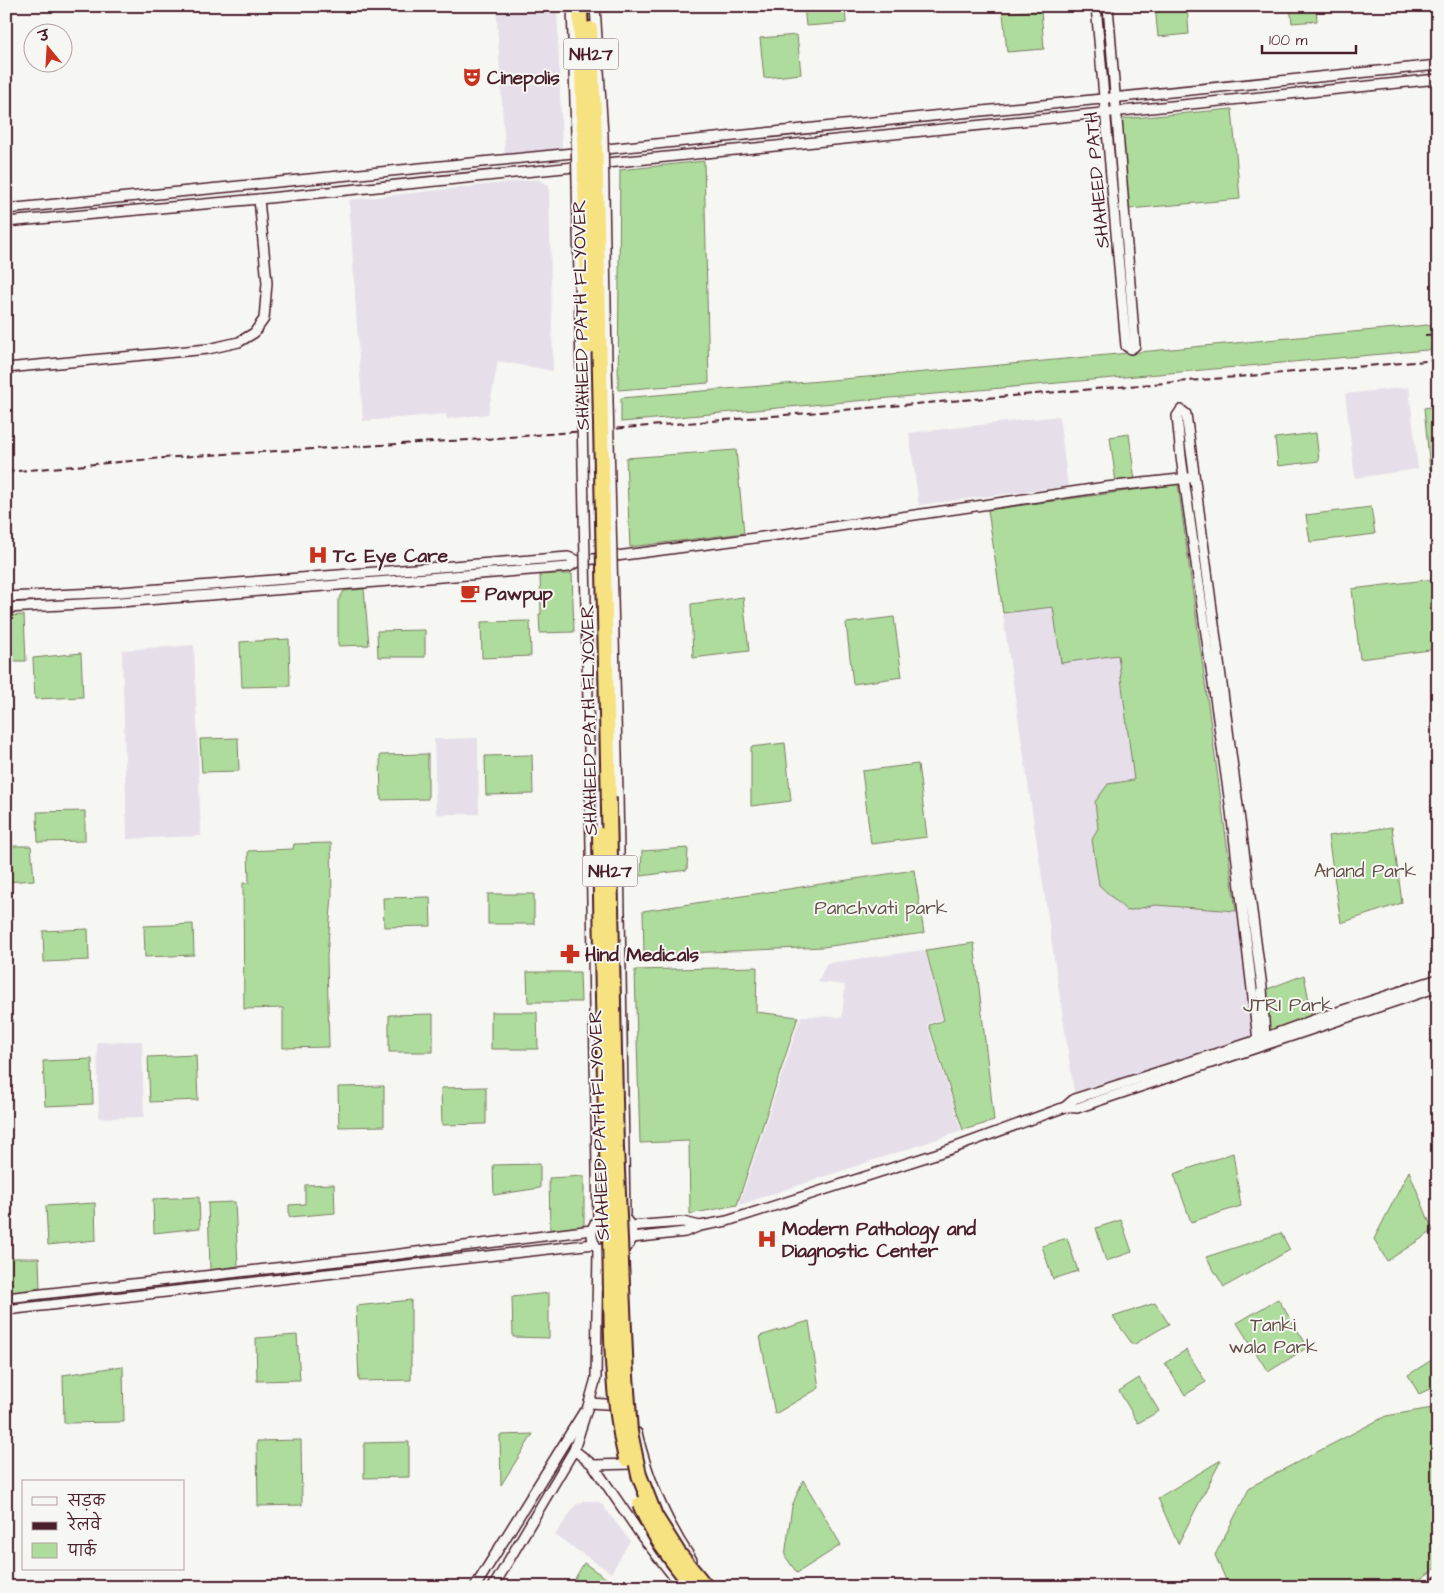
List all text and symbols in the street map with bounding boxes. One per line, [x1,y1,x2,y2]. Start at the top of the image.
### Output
north arrow [22,22,72,72]
scale bar [1262,22,1355,54]
text: उ [35,25,53,48]
text: 100 m [1269,30,1308,51]
road number: NH27 [564,39,618,70]
place label: Cinepolis [487,65,560,92]
theatre icon: Cinepolis [461,66,483,88]
street label: SHAHEED PATH [1078,110,1117,250]
street label: SHAHEED PATH FLYOVER [566,199,597,431]
place label: Tc Eye Care [332,543,449,571]
hospital icon: Tc Eye Care [307,544,329,566]
place label: Pawpup [485,581,553,608]
cafe icon: Pawpup [459,582,481,604]
street label: SHAHEED PATH FLYOVER [574,604,605,836]
road number: NH27 [582,856,638,886]
park label: Anand Park [1314,858,1416,885]
park label: Panchvati park [815,895,948,922]
place label: Hind Medicals [585,942,700,969]
pharmacy icon: Hind Medicals [559,943,581,965]
park label: JTRI Park [1243,992,1333,1019]
street label: SHAHEED PATH FLYOVER [582,1009,617,1241]
place label: Modern Pathology and Diagnostic Center [782,1216,976,1266]
hospital icon: Modern Pathology and Diagnostic Center [756,1228,778,1250]
park label: Tanki wala Park [1228,1312,1318,1361]
legend [22,1480,185,1570]
text: सड़क [67,1491,106,1512]
text: रेलवे [66,1511,102,1536]
text: पार्क [67,1539,98,1562]

